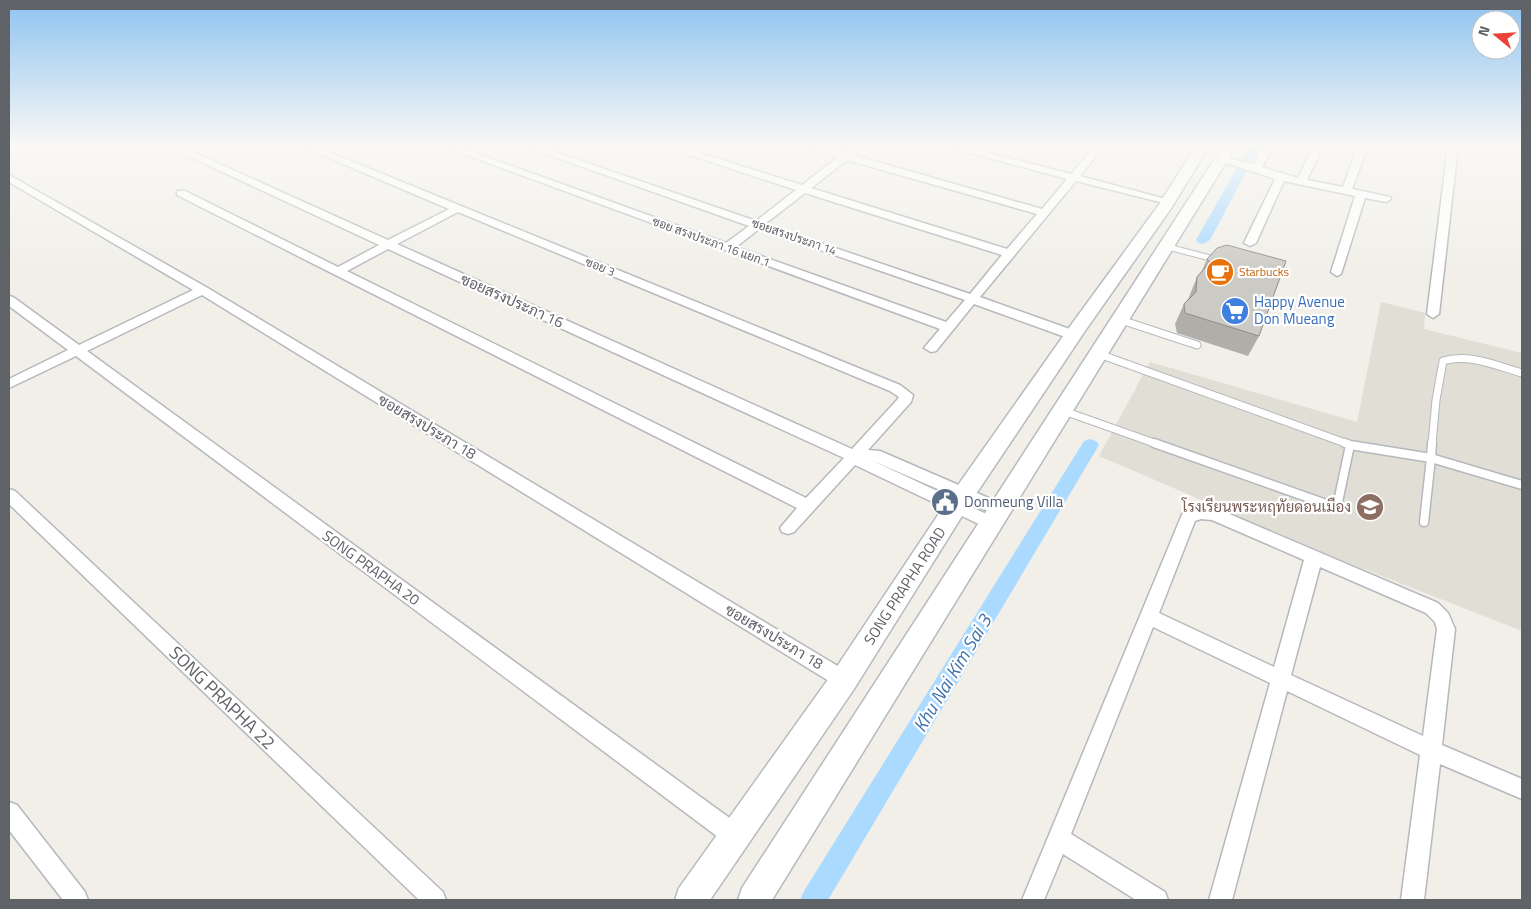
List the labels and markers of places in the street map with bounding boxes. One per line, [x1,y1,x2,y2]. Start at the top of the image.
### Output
cafe icon: Starbucks [1205,257,1235,287]
place label: Starbucks [1239,262,1289,281]
place label: Happy Avenue Don Mueang [1254,290,1345,330]
supermarket icon: Happy Avenue Don Mueang [1220,296,1250,326]
public building icon: Donmeung Villa [930,487,960,517]
place label: Donmeung Villa [964,490,1064,513]
school or university icon: โรงเรียนพระหฤทัยดอนเมือง [1355,492,1385,522]
place label: โรงเรียนพระหฤทัยดอนเมือง [1181,495,1351,518]

